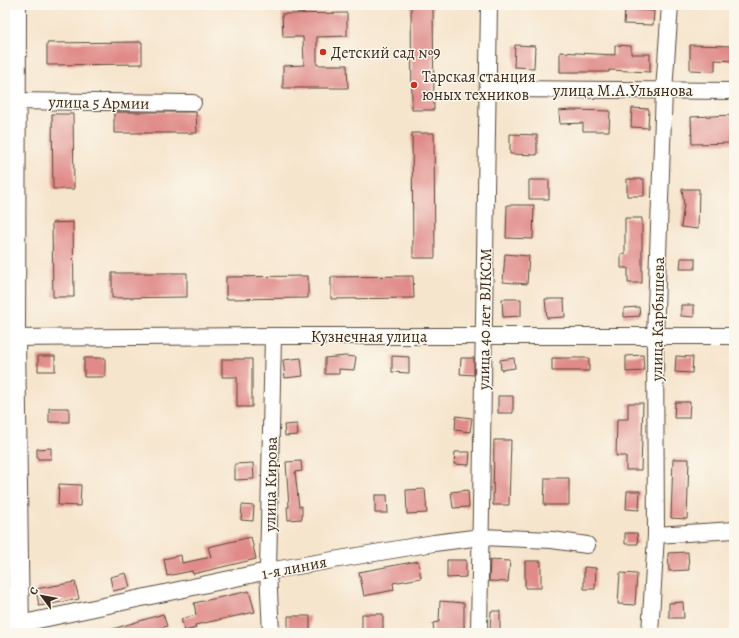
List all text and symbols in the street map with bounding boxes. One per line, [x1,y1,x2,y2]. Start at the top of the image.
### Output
place label: Детский сад №9 [331,42,440,64]
marker: Детский сад №9 [318,47,328,57]
place label: Тарская станция юных техников [422,66,536,106]
marker: Тарская станция юных техников [409,80,419,90]
street label: улица М.А.Ульянова [552,80,694,102]
street label: улица 5 Армии [47,91,150,115]
street label: улица 40 лет ВЛКСМ [473,248,497,391]
street label: улица Карбышева [646,256,670,382]
street label: Кузнечная улица [311,326,428,348]
street label: улица Кирова [259,436,283,533]
street label: 1-я линия [260,551,329,585]
north arrow [22,576,62,616]
text: С [26,584,42,598]

